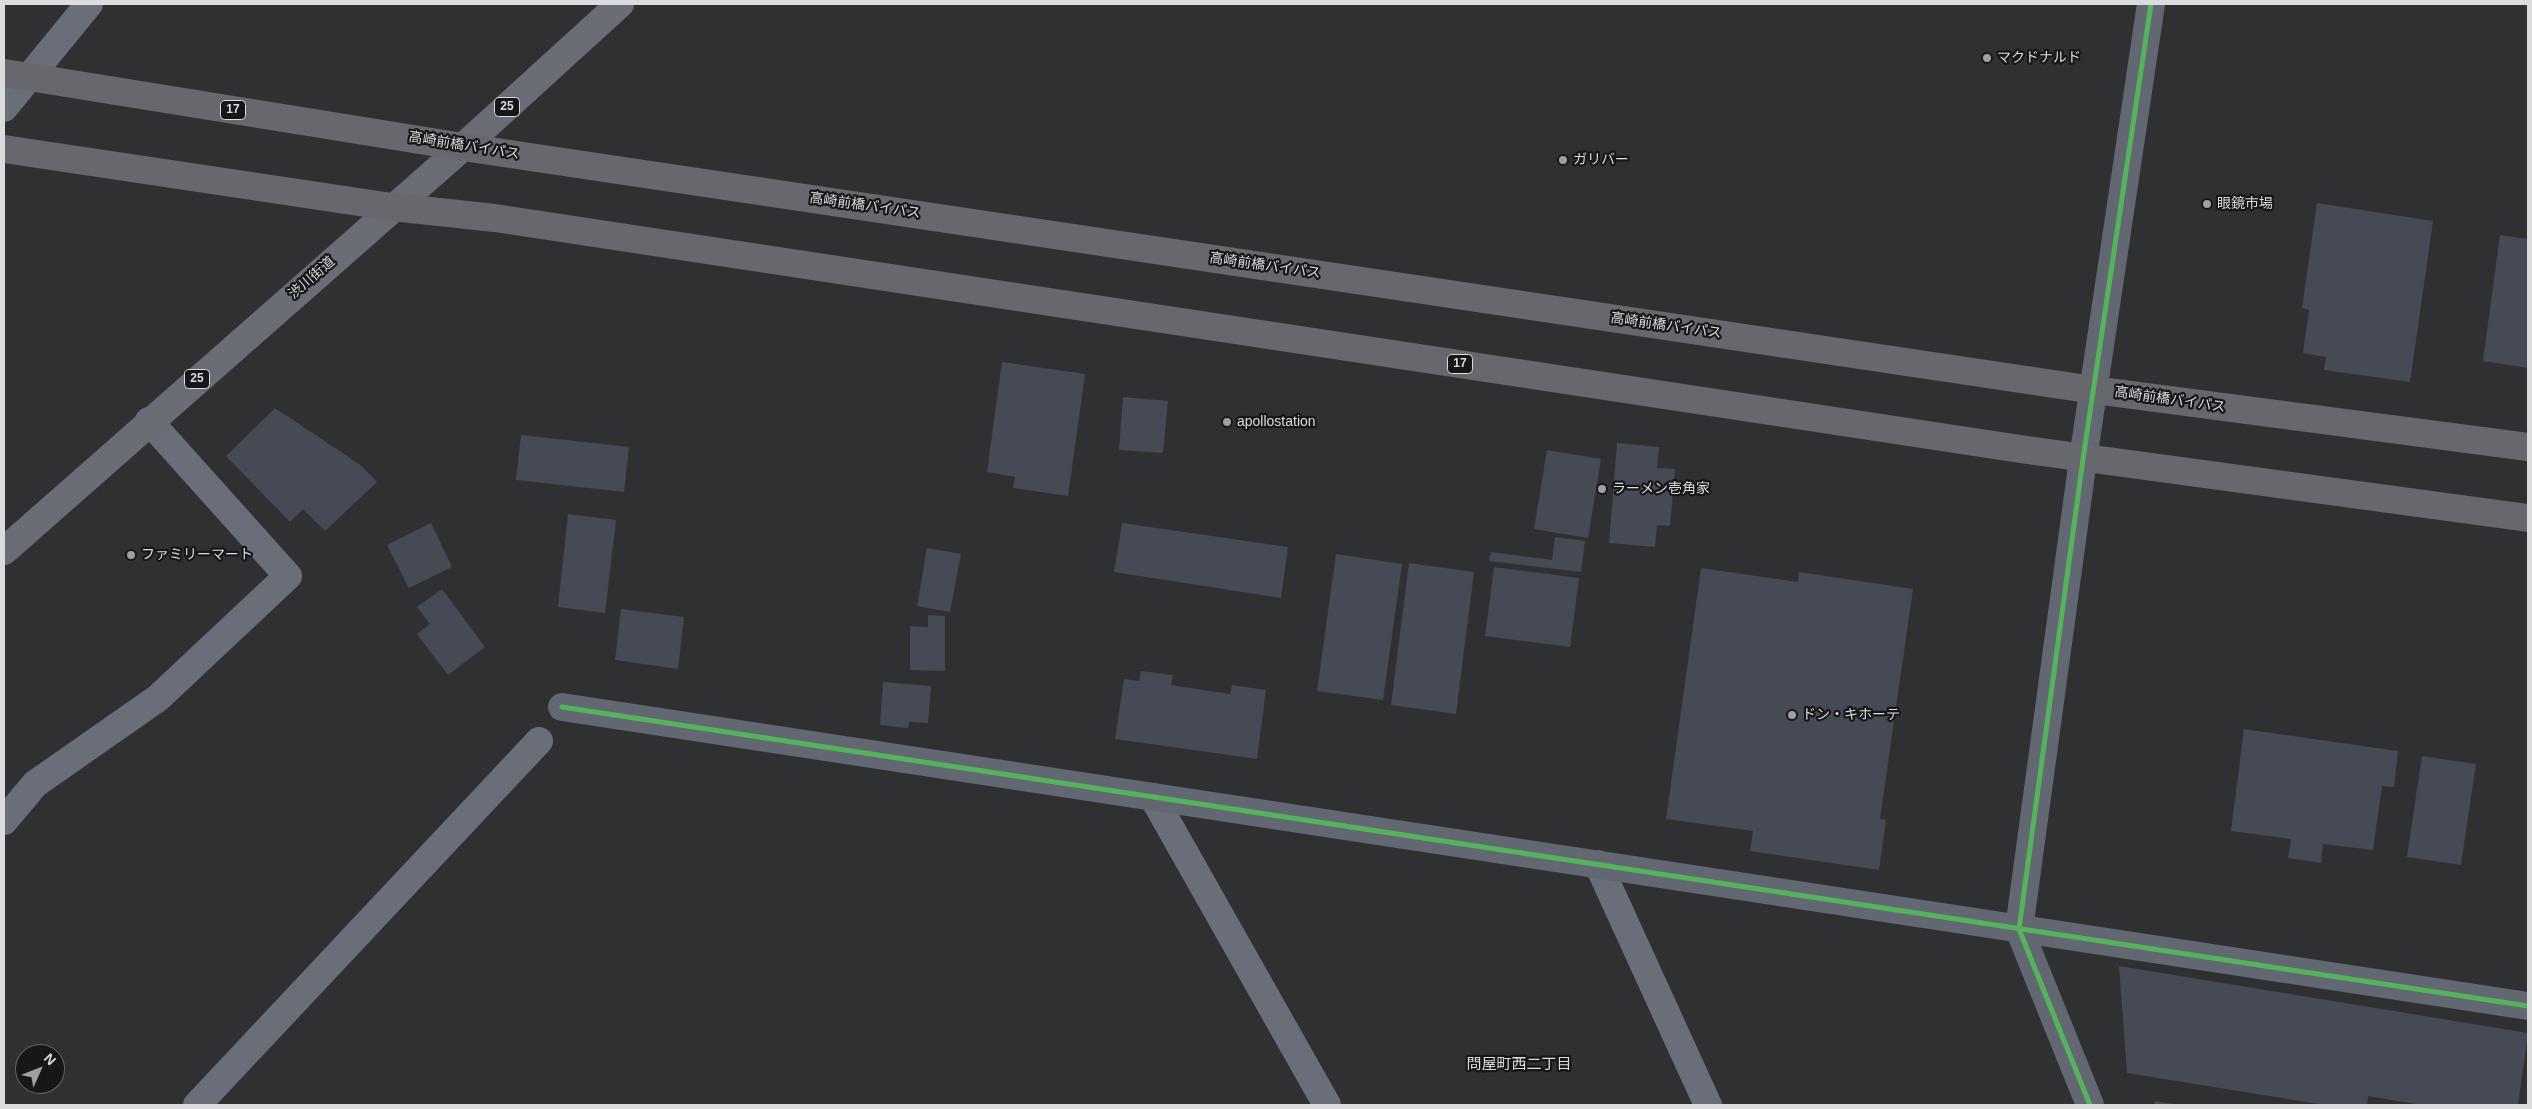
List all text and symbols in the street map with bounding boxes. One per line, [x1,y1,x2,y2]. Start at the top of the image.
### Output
place label: マクドナルド [1997,50,2081,66]
marker: マクドナルド [1981,52,1993,64]
road number: 25 [494,98,520,116]
road number: 17 [220,100,246,120]
street label: 高崎前橋バイパス [407,129,521,163]
place label: ガリバー [1573,152,1629,168]
marker: ガリバー [1557,154,1569,166]
street label: 高崎前橋バイパス [808,190,922,222]
place label: 眼鏡市場 [2217,196,2273,212]
marker: 眼鏡市場 [2201,198,2213,210]
street label: 高崎前橋バイパス [1208,250,1322,282]
street label: 渋川街道 [285,253,339,303]
street label: 高崎前橋バイパス [1609,310,1723,342]
road number: 17 [1448,354,1472,374]
road number: 25 [184,369,210,388]
street label: 高崎前橋バイパス [2113,384,2227,416]
place label: apollostation [1237,414,1316,430]
marker: apollostation [1221,416,1233,428]
place label: ラーメン壱角家 [1612,481,1710,497]
marker: ラーメン壱角家 [1596,483,1608,495]
place label: ファミリーマート [141,547,253,563]
marker: ファミリーマート [125,549,137,561]
place label: ドン・キホーテ [1802,707,1900,723]
marker: ドン・キホーテ [1786,709,1798,721]
north arrow [15,1044,65,1094]
text: N [41,1050,59,1068]
district label: 問屋町西二丁目 [1467,1056,1571,1074]

